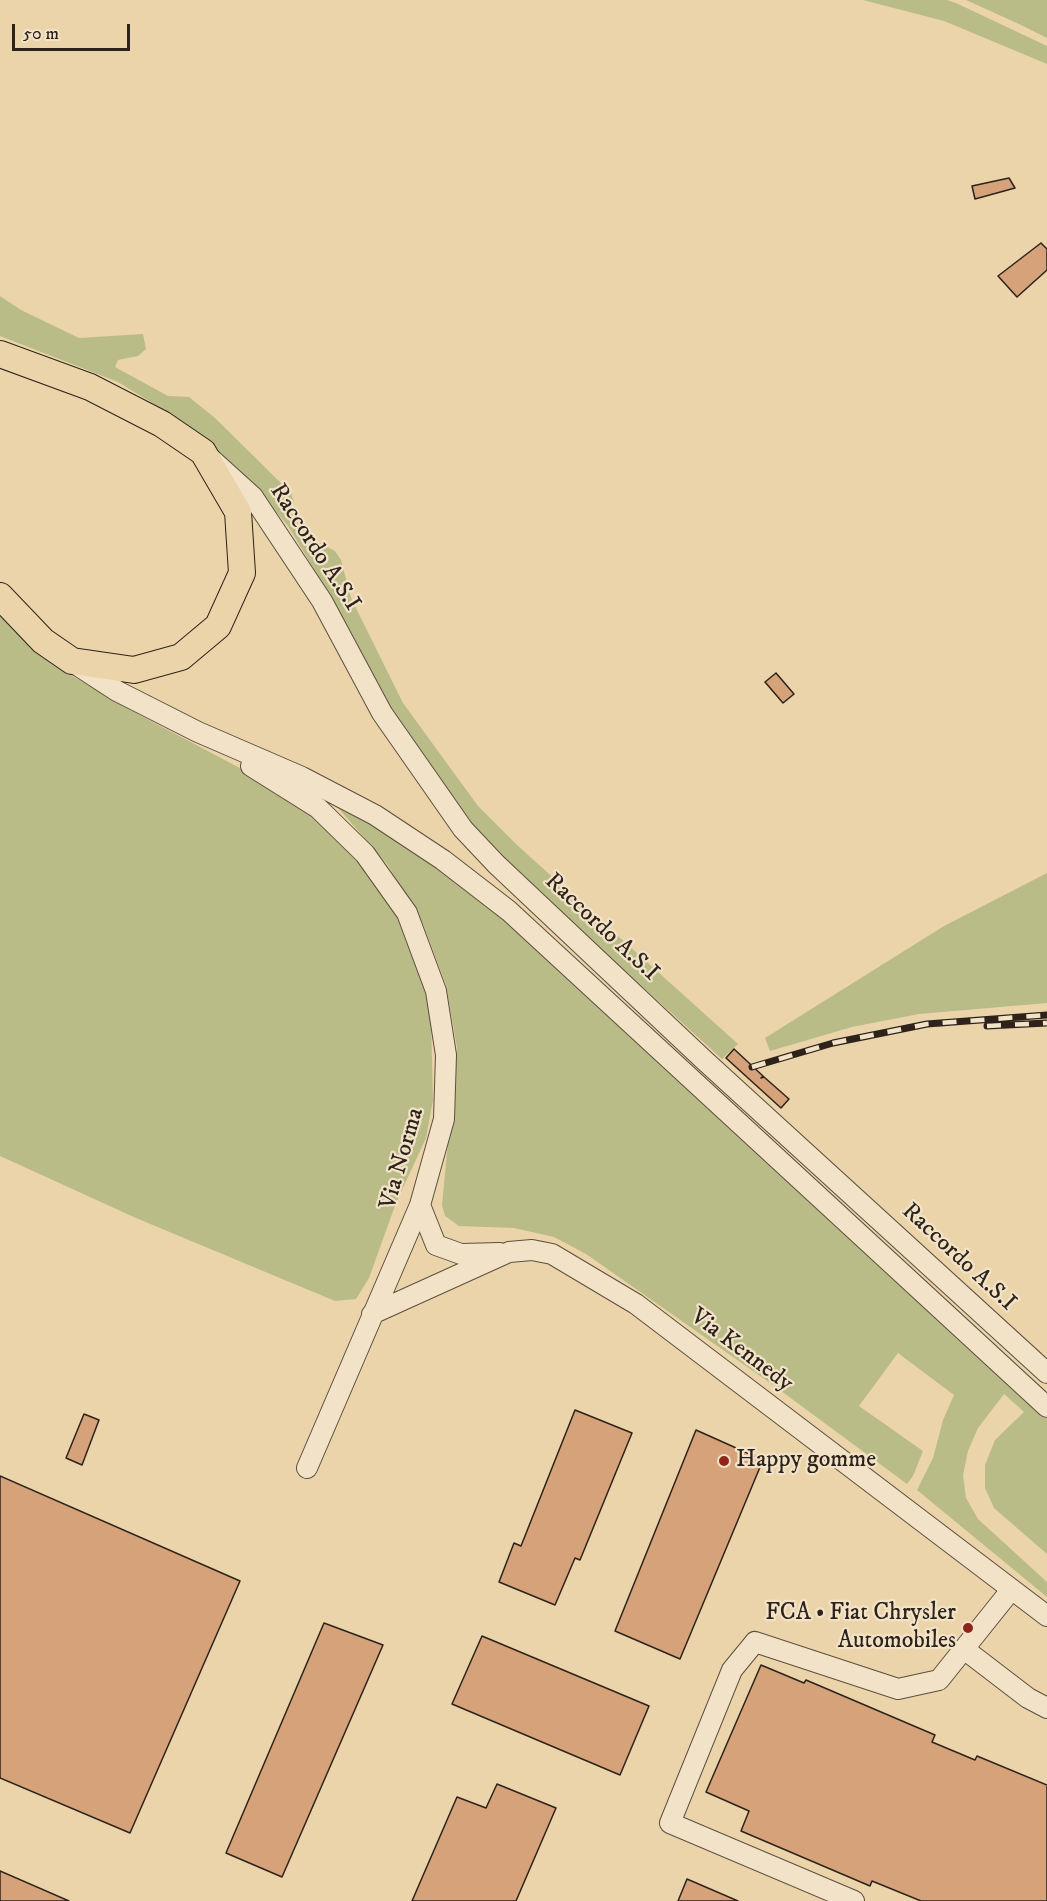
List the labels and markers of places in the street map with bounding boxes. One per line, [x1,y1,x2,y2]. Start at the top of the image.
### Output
place label: Happy gomme [736,1447,876,1475]
marker: Happy gomme [717,1454,731,1468]
place label: FCA • Fiat Chrysler Automobiles [765,1600,956,1656]
marker: FCA • Fiat Chrysler Automobiles [961,1621,975,1635]

